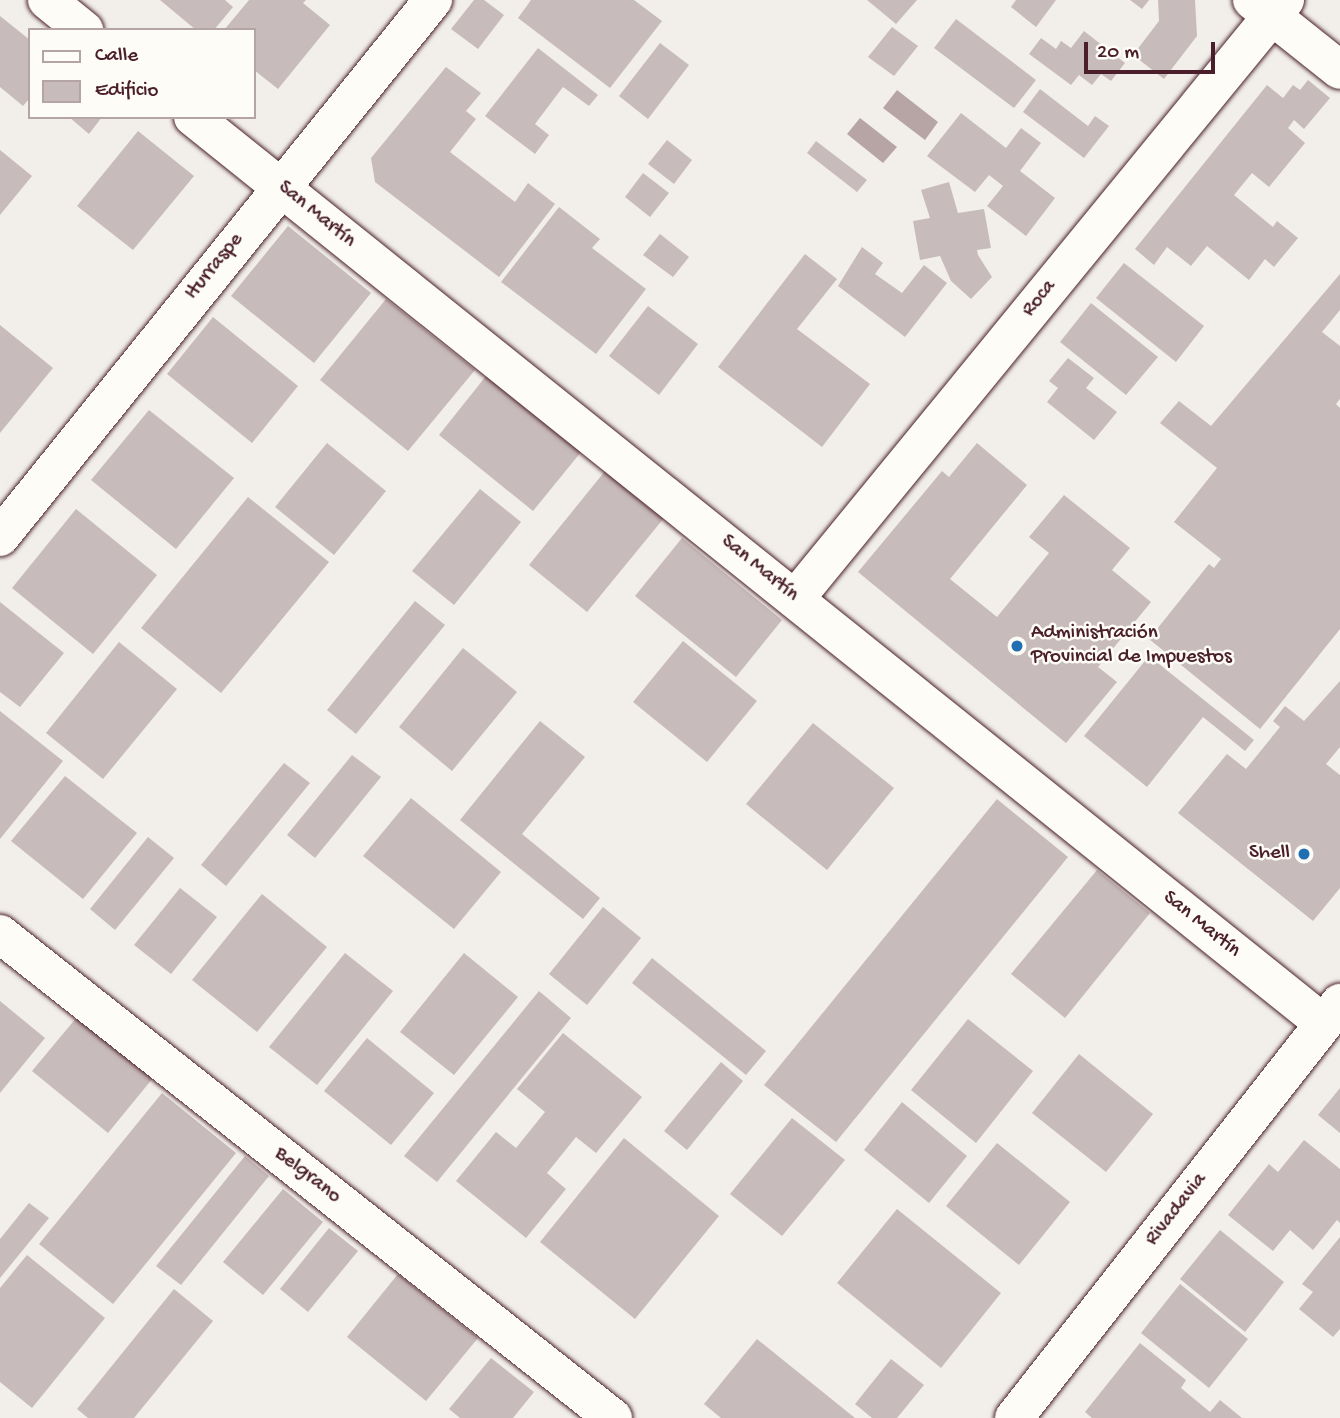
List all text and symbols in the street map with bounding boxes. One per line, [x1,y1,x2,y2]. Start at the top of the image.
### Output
legend [28,28,256,119]
scale bar [1088,28,1219,72]
text: 20 m [1097,41,1139,66]
text: Calle [95,44,138,69]
text: Edificio [95,79,159,104]
street label: San Martín [272,176,360,254]
street label: Iturraspe [180,228,250,306]
street label: Roca [1017,275,1063,323]
street label: San Martín [715,530,803,608]
place label: Administración Provincial de Impuestos [1031,621,1232,671]
marker: Administración Provincial de Impuestos [1009,638,1025,654]
place label: Shell [1249,841,1290,867]
marker: Shell [1296,846,1312,862]
street label: San Martín [1157,886,1245,964]
street label: Belgrano [268,1142,346,1210]
street label: Rivadavia [1141,1168,1213,1252]

